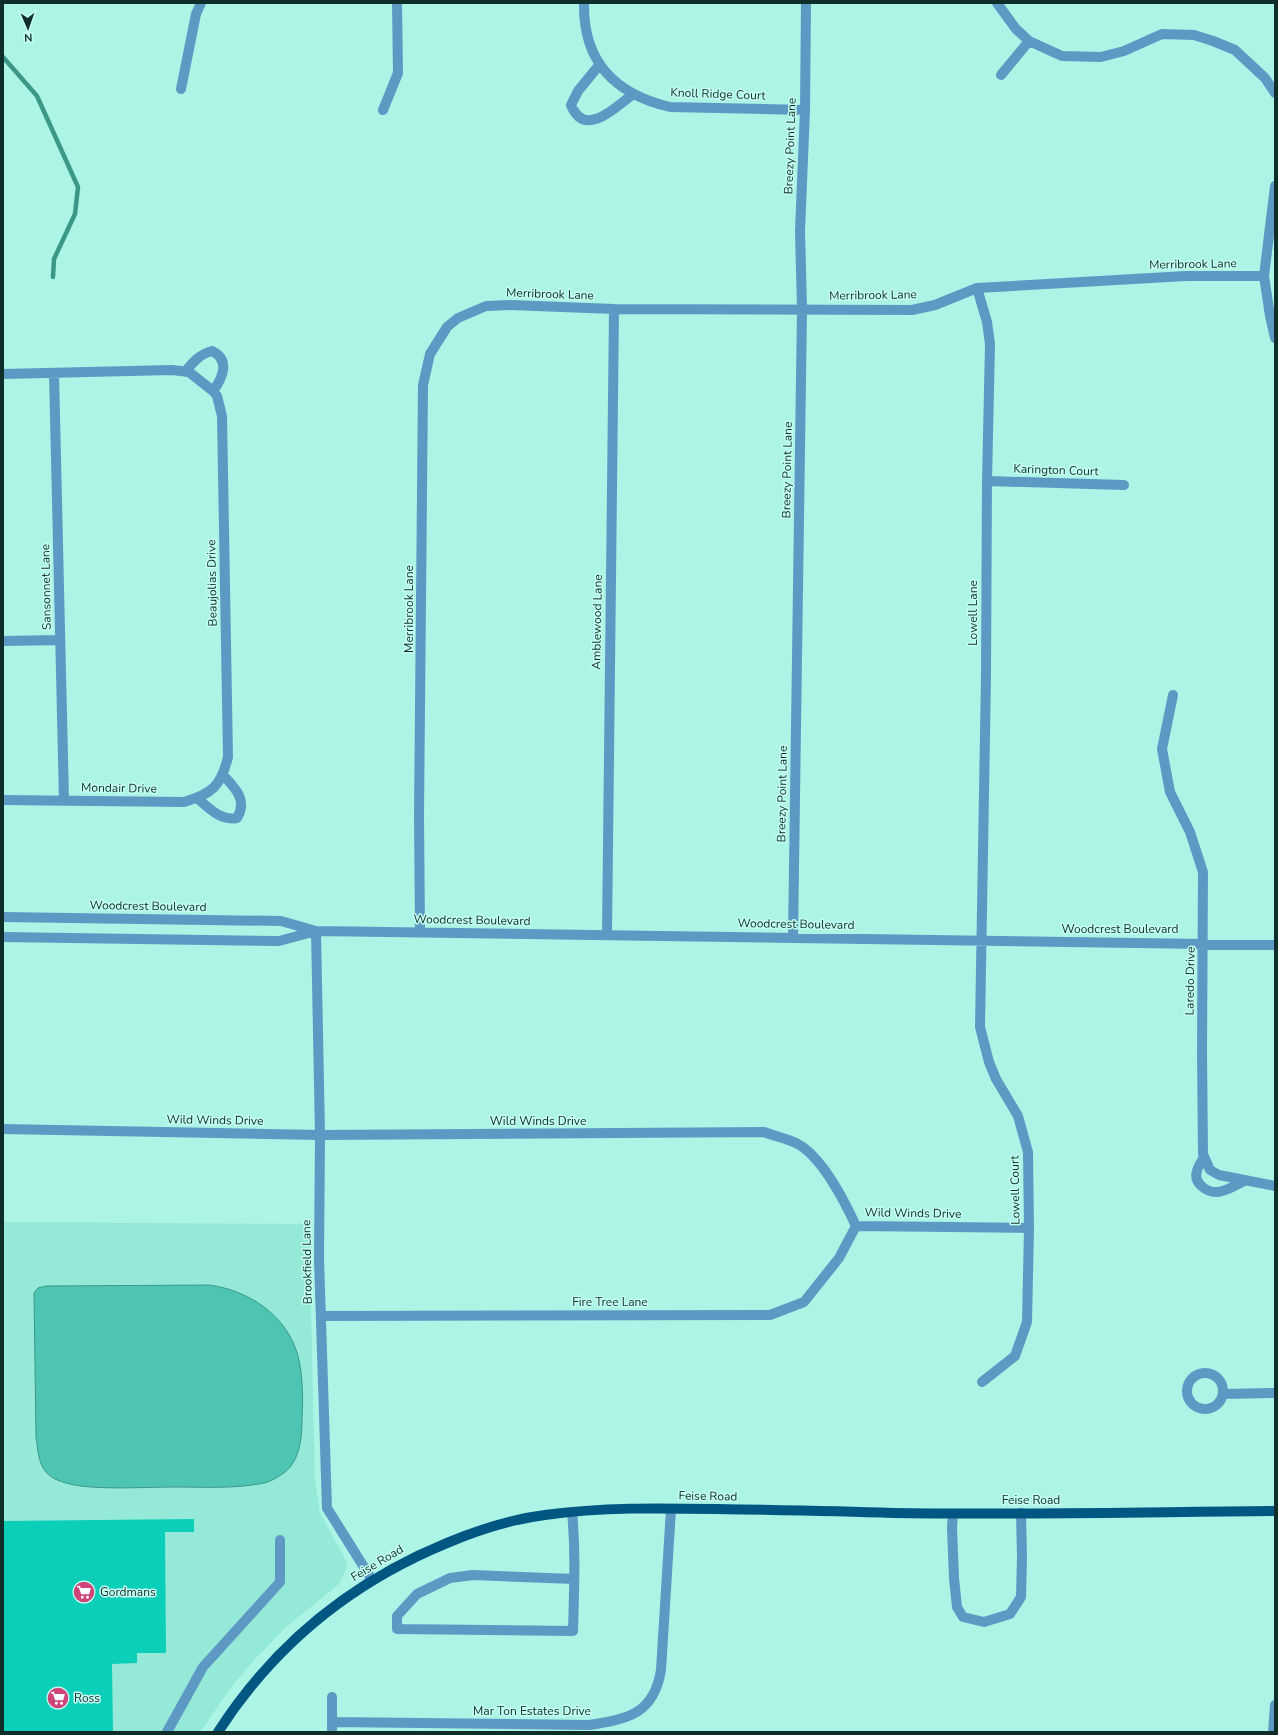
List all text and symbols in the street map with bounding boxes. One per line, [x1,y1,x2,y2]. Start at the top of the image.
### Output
north arrow [8,8,48,48]
text: N [24,30,33,45]
street label: Knoll Ridge Court [670,84,767,104]
street label: Breezy Point Lane [780,97,800,195]
street label: Merribrook Lane [1149,255,1237,273]
street label: Merribrook Lane [506,284,594,304]
street label: Merribrook Lane [829,286,917,304]
street label: Breezy Point Lane [778,421,796,519]
street label: Karington Court [1013,461,1100,480]
street label: Beaujolias Drive [203,539,221,627]
street label: Sansonnet Lane [37,544,55,630]
street label: Merribrook Lane [401,565,417,653]
street label: Amblewood Lane [588,574,606,670]
street label: Lowell Lane [965,580,981,646]
street label: Breezy Point Lane [773,745,791,843]
street label: Mondair Drive [81,779,157,797]
street label: Woodcrest Boulevard [89,897,207,915]
street label: Woodcrest Boulevard [413,911,531,929]
street label: Woodcrest Boulevard [737,915,855,933]
street label: Woodcrest Boulevard [1062,921,1178,937]
street label: Laredo Drive [1181,947,1199,1015]
street label: Wild Winds Drive [167,1111,263,1129]
street label: Wild Winds Drive [490,1113,586,1129]
street label: Lowell Court [1006,1154,1024,1225]
street label: Wild Winds Drive [865,1204,961,1222]
street label: Brookfield Lane [298,1220,316,1304]
street label: Fire Tree Lane [572,1294,648,1310]
street label: Feise Road [679,1487,737,1505]
street label: Feise Road [1002,1492,1060,1508]
street label: Feise Road [348,1541,406,1585]
supermarket icon: Gordmans [71,1579,97,1605]
place label: Gordmans [100,1584,156,1600]
supermarket icon: Ross [45,1685,71,1711]
place label: Ross [74,1690,100,1706]
street label: Mar Ton Estates Drive [473,1703,591,1719]

